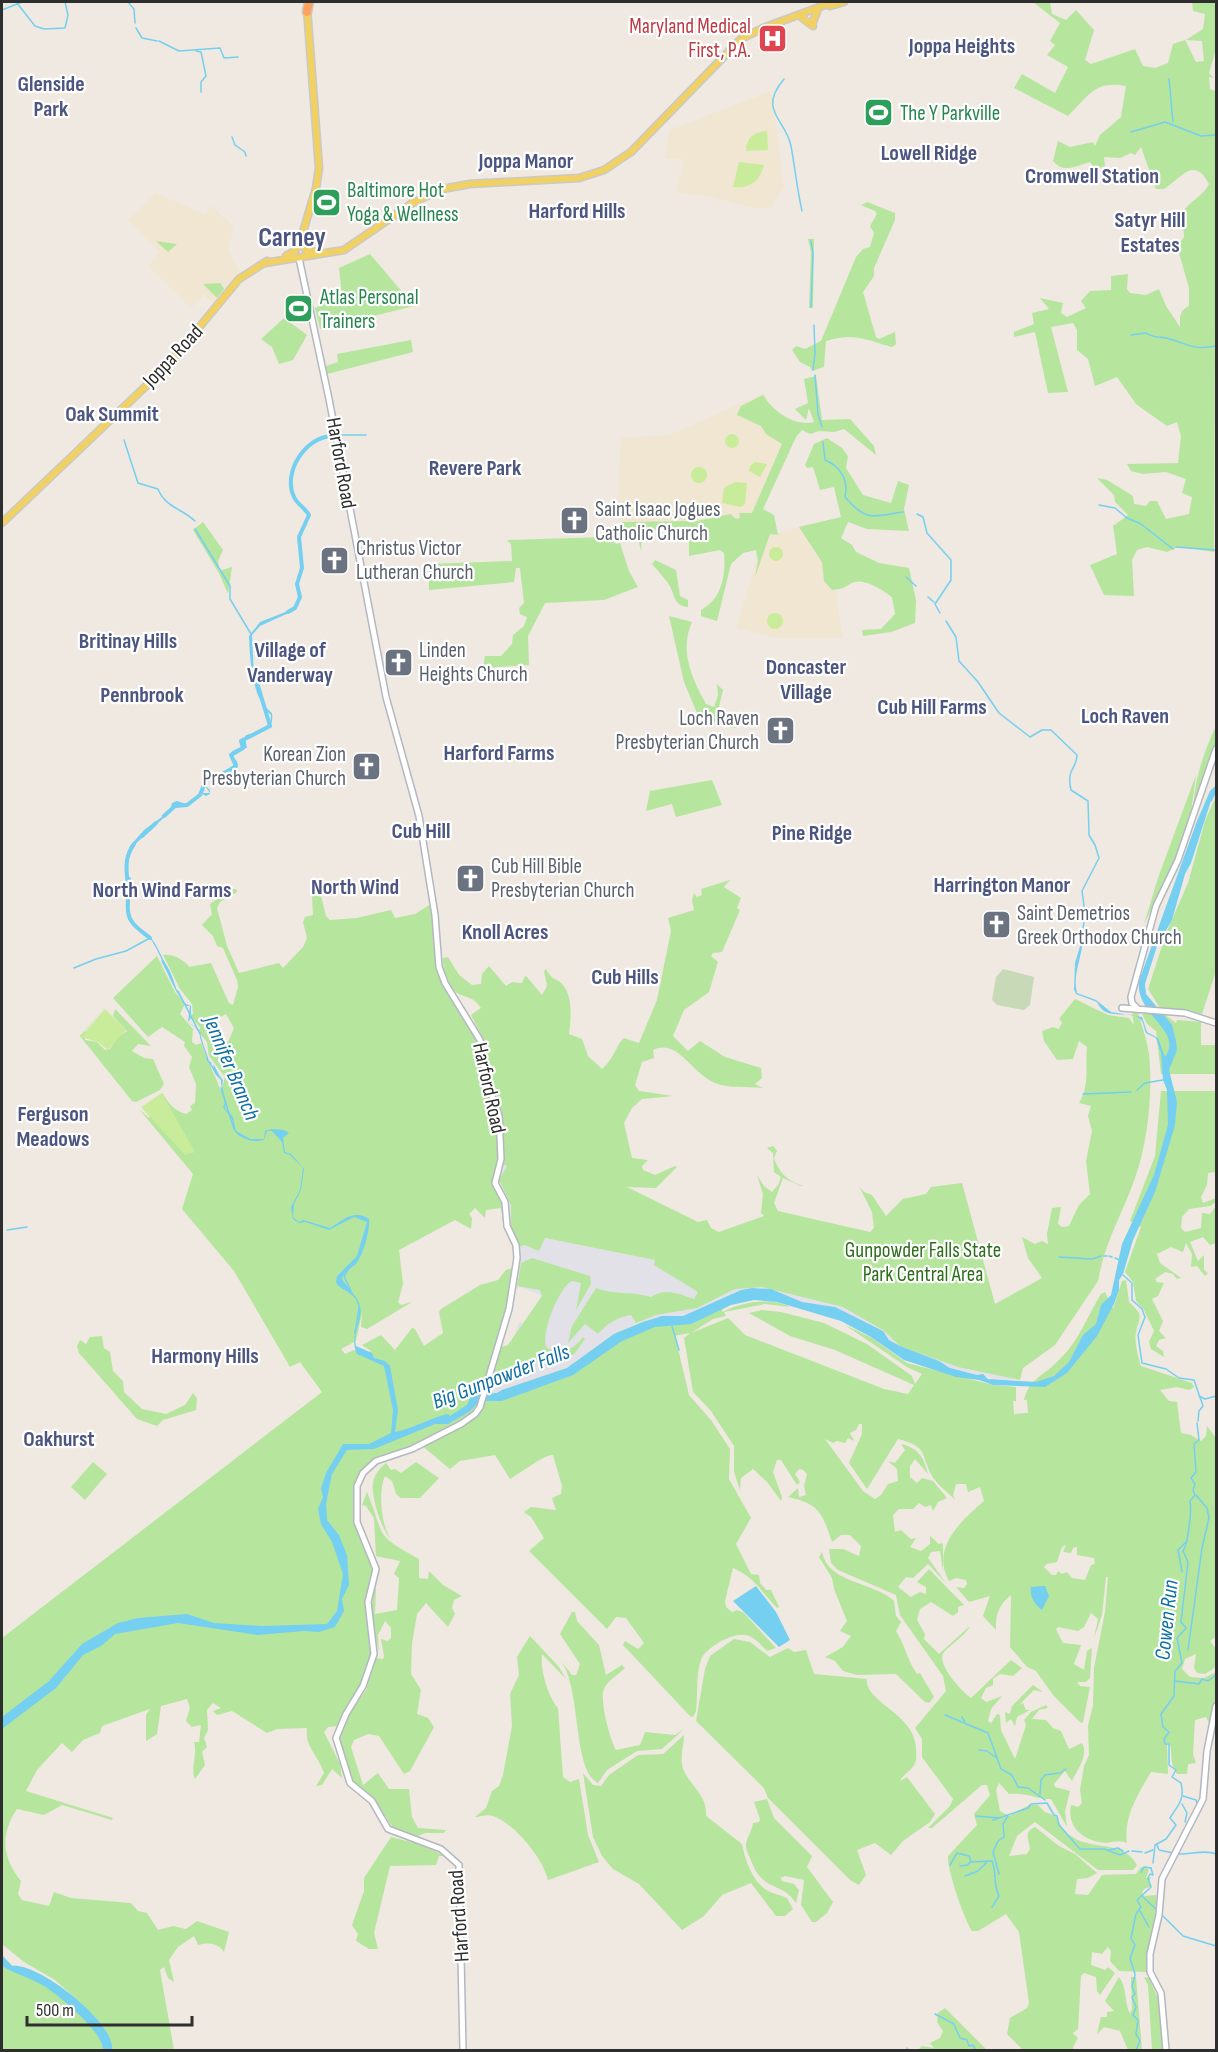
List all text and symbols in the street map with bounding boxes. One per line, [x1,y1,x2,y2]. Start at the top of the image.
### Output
place label: Maryland Medical First, P.A. [629,14,751,63]
hospital icon: Maryland Medical First, P.A. [756,22,788,54]
district label: Joppa Heights [908,33,1015,60]
district label: Glenside Park [17,71,85,123]
sports icon: The Y Parkville [863,97,895,129]
place label: The Y Parkville [900,101,1000,126]
district label: Lowell Ridge [881,140,977,167]
district label: Joppa Manor [477,148,574,175]
district label: Cromwell Station [1025,163,1159,190]
place label: Baltimore Hot Yoga & Wellness [347,178,459,227]
sports icon: Baltimore Hot Yoga & Wellness [310,186,342,218]
district label: Harford Hills [528,198,626,225]
district label: Satyr Hill Estates [1115,207,1185,259]
district label: Carney [258,222,326,254]
place label: Atlas Personal Trainers [319,285,419,334]
sports icon: Atlas Personal Trainers [283,293,315,325]
street label: Joppa Road [137,319,208,393]
district label: Oak Summit [65,401,159,428]
street label: Harford Road [321,415,361,511]
district label: Revere Park [429,455,522,482]
place label: Saint Isaac Jogues Catholic Church [595,497,721,546]
church icon: Saint Isaac Jogues Catholic Church [558,505,590,537]
place label: Christus Victor Lutheran Church [356,536,474,585]
church icon: Christus Victor Lutheran Church [319,544,351,576]
district label: Britinay Hills [79,628,177,655]
district label: Village of Vanderway [247,637,333,689]
place label: Linden Heights Church [419,638,528,687]
church icon: Linden Heights Church [382,646,414,678]
district label: Doncaster Village [766,654,847,706]
district label: Pennbrook [100,682,184,709]
district label: Cub Hill Farms [877,694,987,721]
district label: Loch Raven [1081,703,1169,730]
place label: Loch Raven Presbyterian Church [616,706,759,755]
church icon: Loch Raven Presbyterian Church [764,714,796,746]
district label: Harford Farms [444,740,554,767]
place label: Korean Zion Presbyterian Church [203,742,346,791]
church icon: Korean Zion Presbyterian Church [351,750,383,782]
district label: Cub Hill [392,818,450,845]
district label: Pine Ridge [772,820,852,847]
place label: Cub Hill Bible Presbyterian Church [491,854,634,903]
church icon: Cub Hill Bible Presbyterian Church [454,862,486,894]
district label: Harrington Manor [934,872,1071,899]
district label: North Wind [311,874,399,901]
district label: North Wind Farms [93,877,231,904]
place label: Saint Demetrios Greek Orthodox Church [1017,901,1182,950]
church icon: Saint Demetrios Greek Orthodox Church [980,909,1012,941]
district label: Knoll Acres [462,919,548,946]
district label: Cub Hills [591,964,659,991]
water label: Jennifer Branch [196,1010,265,1124]
street label: Harford Road [467,1040,511,1136]
district label: Ferguson Meadows [16,1101,90,1153]
park label: Gunpowder Falls State Park Central Area [845,1238,1001,1287]
water label: Big Gunpowder Falls [429,1338,574,1416]
district label: Harmony Hills [151,1343,259,1370]
district label: Oakhurst [23,1426,95,1453]
water label: Cowen Run [1149,1578,1185,1662]
street label: Harford Road [443,1869,475,1963]
scale bar [27,1989,192,2027]
text: 500 m [36,2000,74,2021]

